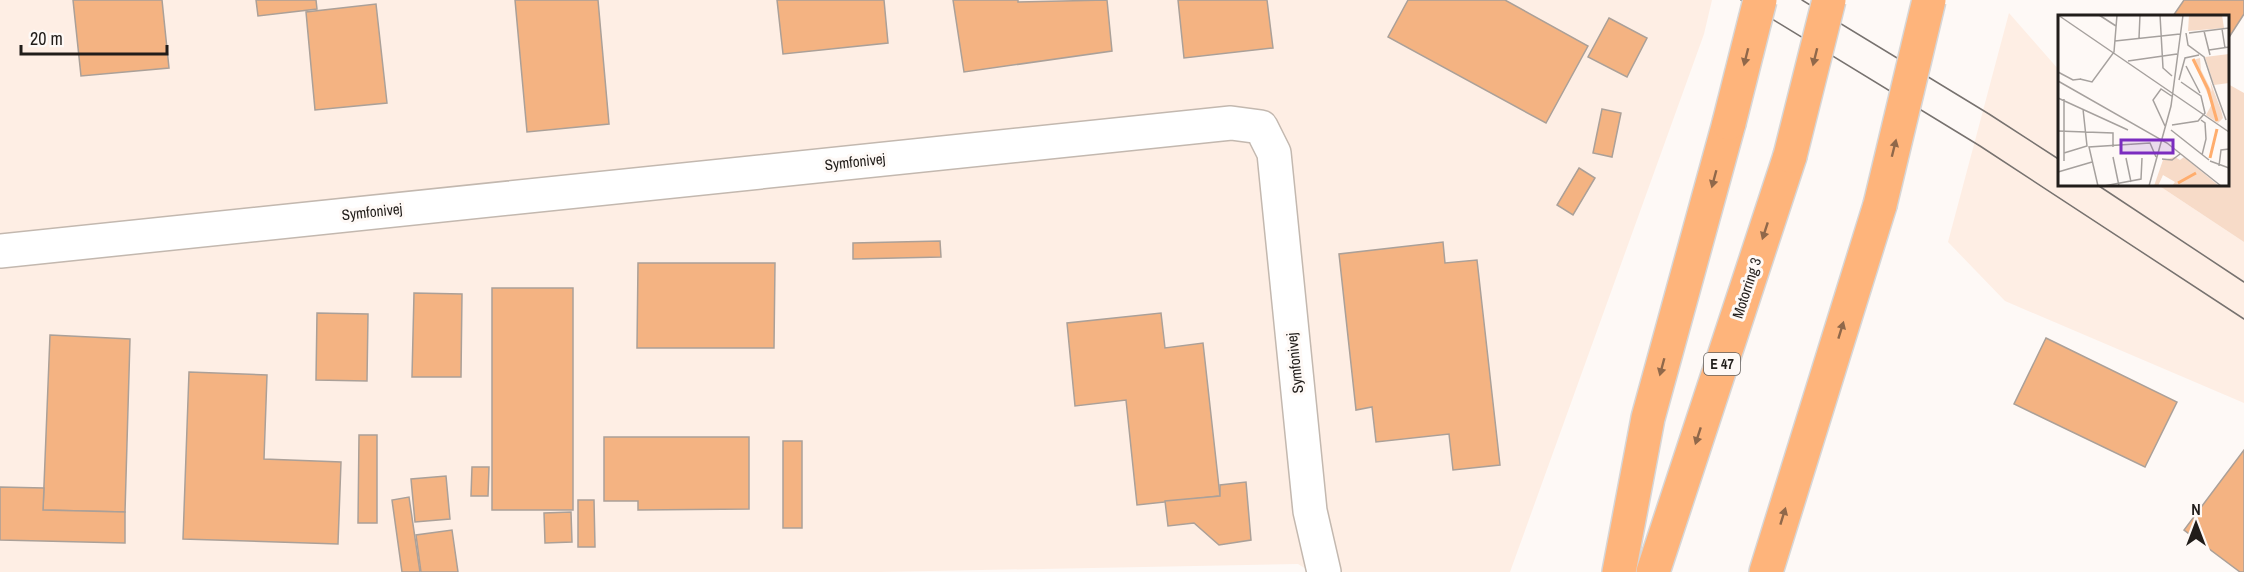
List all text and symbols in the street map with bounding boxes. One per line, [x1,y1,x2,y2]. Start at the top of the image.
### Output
inset map [2058,15,2229,186]
scale bar [21,18,166,56]
text: 20 m [30,26,63,51]
one-way arrow [1741,48,1750,66]
one-way arrow [1810,48,1820,66]
one-way arrow [1889,139,1899,157]
street label: Symfonivej [824,148,886,175]
one-way arrow [1708,170,1718,188]
street label: Symfonivej [341,198,403,225]
one-way arrow [1760,222,1770,240]
street label: Motorring 3 [1727,255,1766,321]
one-way arrow [1837,321,1846,339]
street label: Symfonivej [1281,332,1308,394]
road number: E 47 [1704,353,1740,375]
one-way arrow [1657,358,1666,376]
one-way arrow [1692,427,1702,445]
north arrow [2166,494,2226,554]
text: N [2191,498,2201,520]
one-way arrow [1779,507,1789,525]

